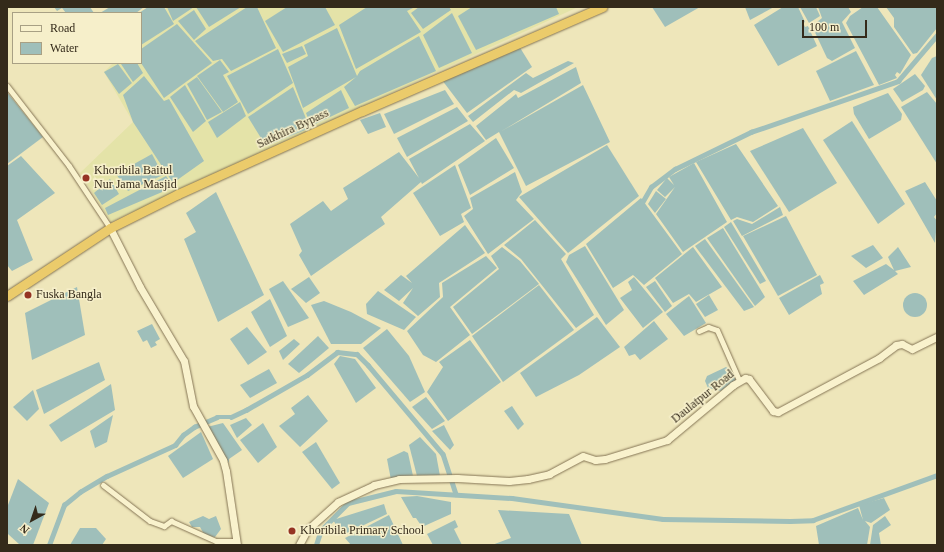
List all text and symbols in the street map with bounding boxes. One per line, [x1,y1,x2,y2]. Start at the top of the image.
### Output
legend [12,12,142,64]
scale bar [804,12,869,38]
text: 100 m [809,20,839,34]
text: Road [50,21,75,35]
text: Water [50,41,78,55]
street label: Satkhira Bypass [255,106,331,152]
place label: Khoribila Baitul Nur Jama Masjid [94,164,177,192]
marker: Khoribila Baitul Nur Jama Masjid [81,173,91,183]
place label: Fuska Bangla [36,288,102,302]
marker: Fuska Bangla [23,290,33,300]
street label: Daulatpur Road [669,367,737,427]
north arrow [12,500,52,540]
text: N [17,522,31,536]
place label: Khoribila Primary School [300,524,424,538]
marker: Khoribila Primary School [287,526,297,536]

